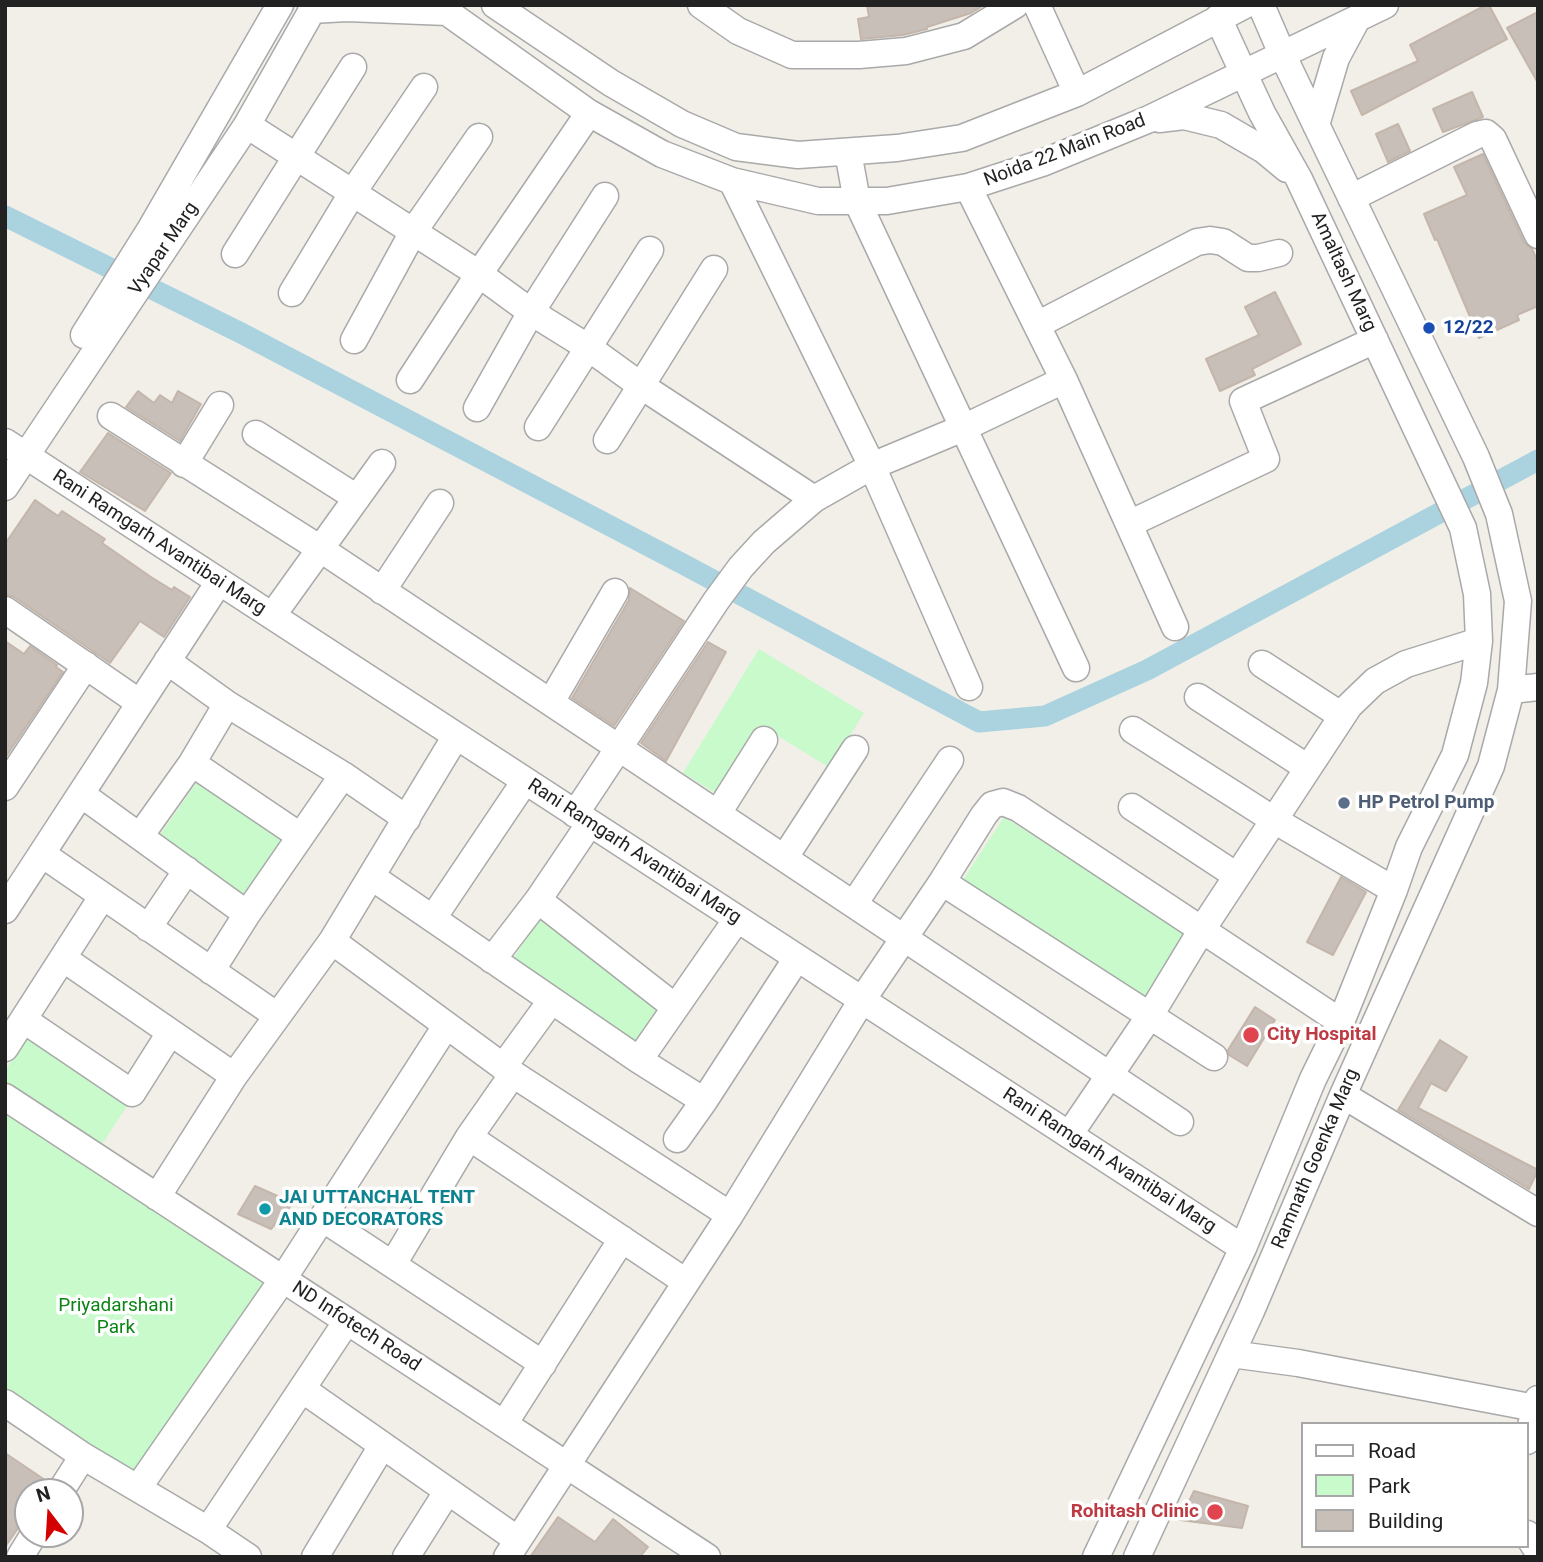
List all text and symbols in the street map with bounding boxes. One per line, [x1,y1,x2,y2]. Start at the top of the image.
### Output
street label: Noida 22 Main Road [981,110,1149,192]
street label: Vyapar Marg [125,198,203,300]
street label: Amaltash Marg [1305,209,1381,335]
place label: 12/22 [1443,317,1494,339]
marker: 12/22 [1421,320,1437,336]
street label: Rani Ramgarh Avantibai Marg [48,465,270,621]
street label: Rani Ramgarh Avantibai Marg [523,774,745,930]
place label: HP Petrol Pump [1358,792,1494,814]
marker: HP Petrol Pump [1336,795,1352,811]
place label: City Hospital [1267,1024,1376,1046]
marker: City Hospital [1241,1025,1261,1045]
street label: Ramnath Goenka Marg [1268,1065,1364,1253]
street label: Rani Ramgarh Avantibai Marg [998,1083,1220,1239]
place label: JAI UTTANCHAL TENT AND DECORATORS [279,1187,475,1231]
marker: JAI UTTANCHAL TENT AND DECORATORS [257,1201,273,1217]
street label: ND Infotech Road [287,1277,425,1377]
park label: Priyadarshani Park [58,1295,174,1339]
legend [1302,1422,1529,1548]
text: Road [1368,1439,1416,1463]
text: Park [1368,1474,1410,1498]
north arrow [14,1478,84,1548]
text: N [34,1481,53,1507]
place label: Rohitash Clinic [1071,1501,1199,1523]
marker: Rohitash Clinic [1205,1502,1225,1522]
text: Building [1368,1509,1443,1533]

